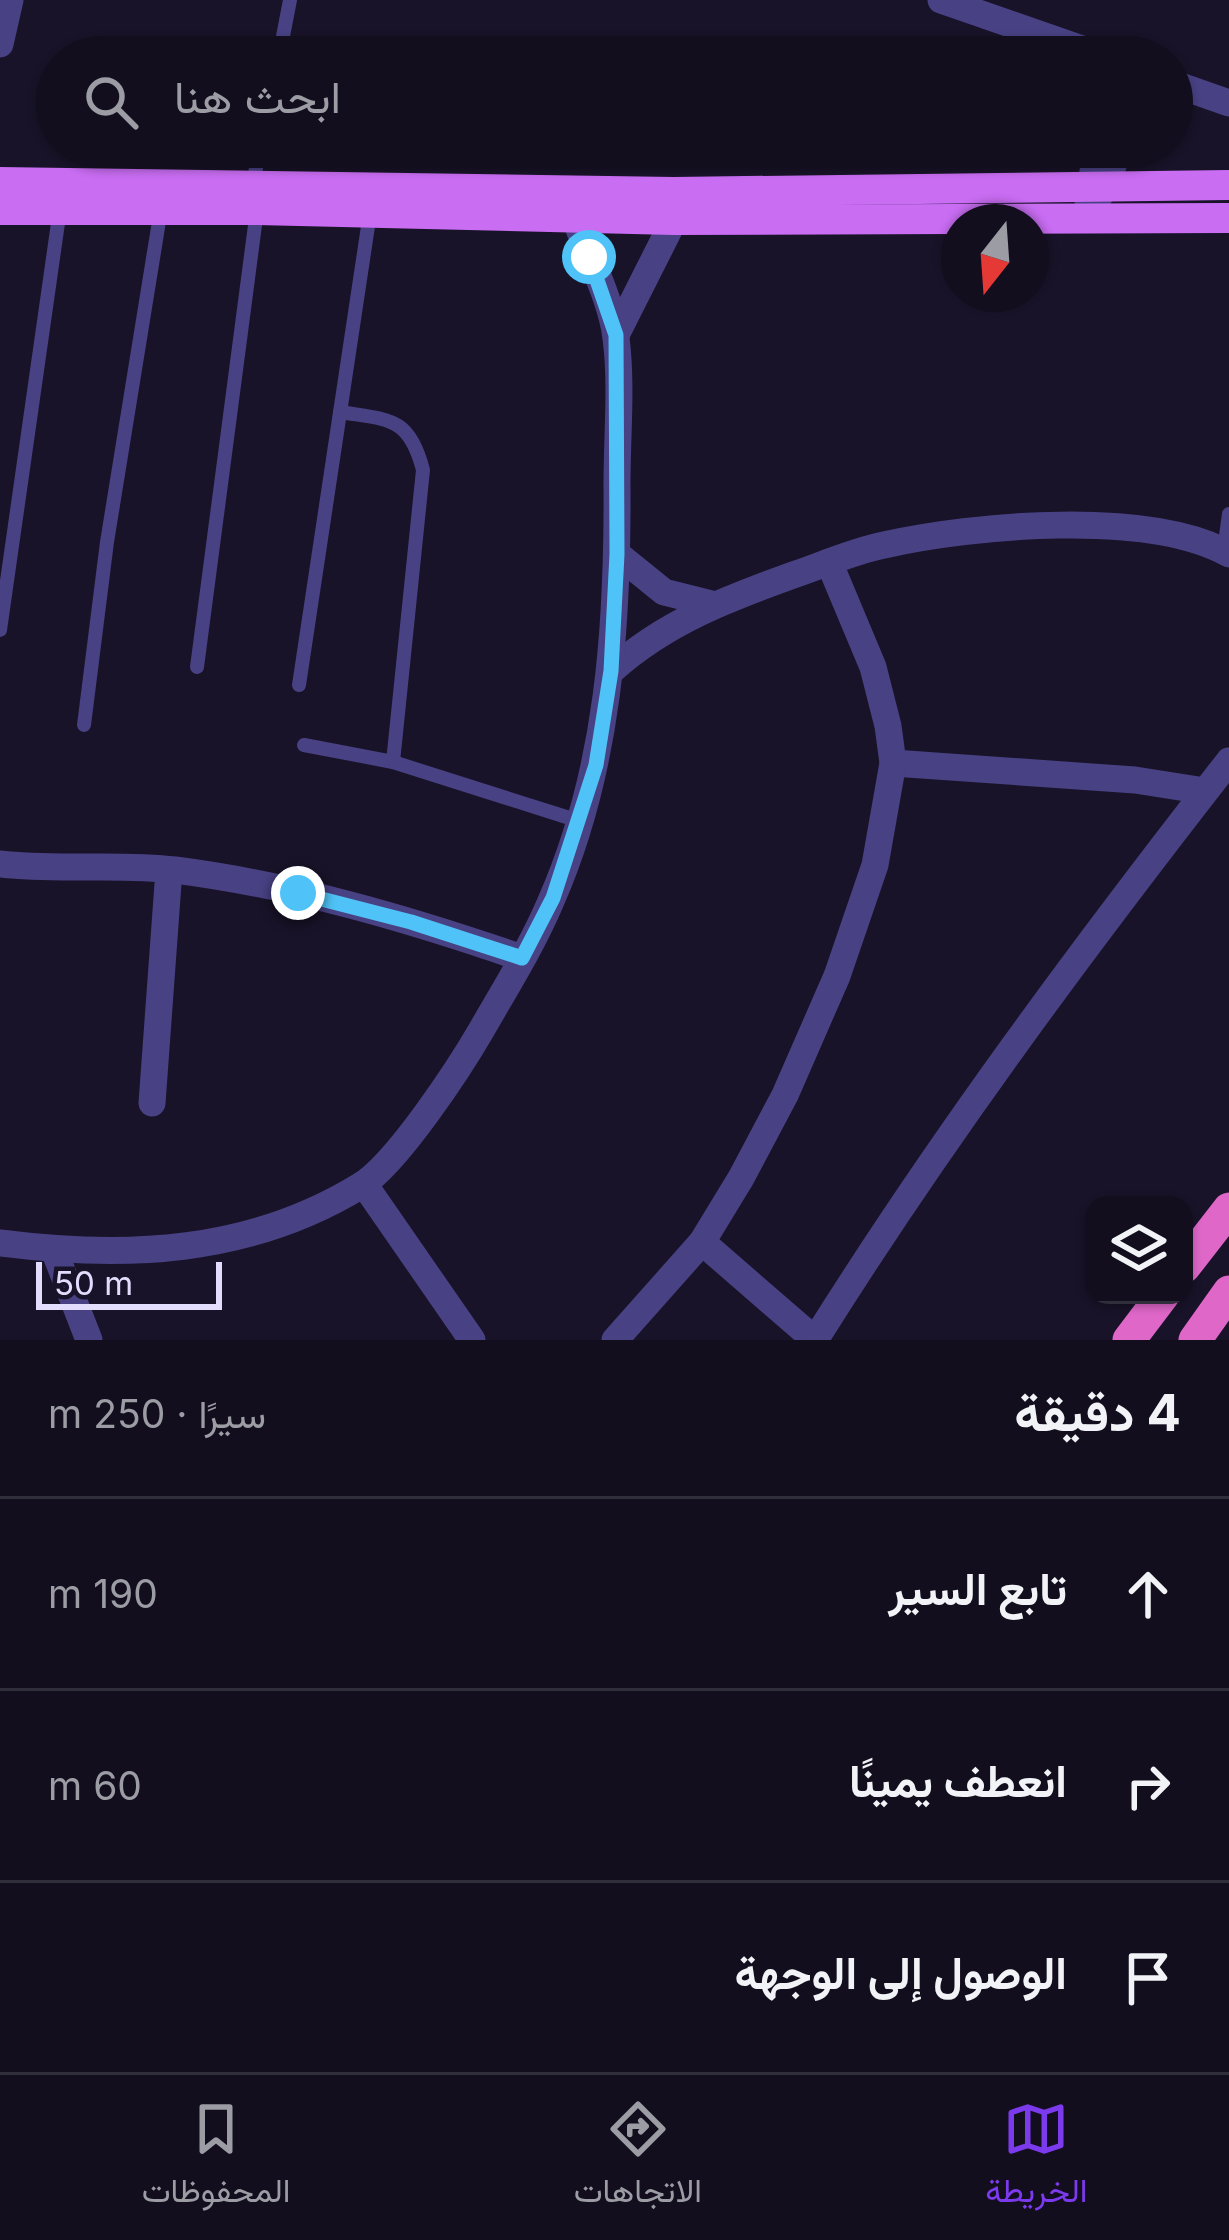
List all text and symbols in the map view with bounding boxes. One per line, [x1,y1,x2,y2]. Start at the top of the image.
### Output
search box [36,36,1193,168]
icon: search [78,69,144,135]
text: ابحث هنا [174,69,341,124]
north arrow [941,204,1049,312]
route start [562,230,616,284]
route end [271,866,325,920]
map controls [1085,1196,1193,1304]
button: layers [1085,1196,1193,1304]
scale bar [36,1256,222,1309]
text: 50 m [54,1263,133,1303]
text: 4 دقيقة [1014,1382,1181,1443]
text: سيرًا · 250 m [48,1390,266,1437]
text: تابع السير [889,1561,1067,1616]
icon: ahead [1115,1561,1181,1627]
text: 190 m [48,1570,158,1617]
text: انعطف يمينًا [849,1753,1067,1808]
icon: right [1115,1753,1181,1819]
text: 60 m [48,1762,142,1809]
text: الوصول إلى الوجهة [735,1945,1067,2000]
icon: arrive [1115,1945,1181,2011]
tab: المحفوظات [142,2096,290,2220]
tab: الاتجاهات [574,2096,702,2220]
tab: الخريطة [985,2096,1087,2220]

